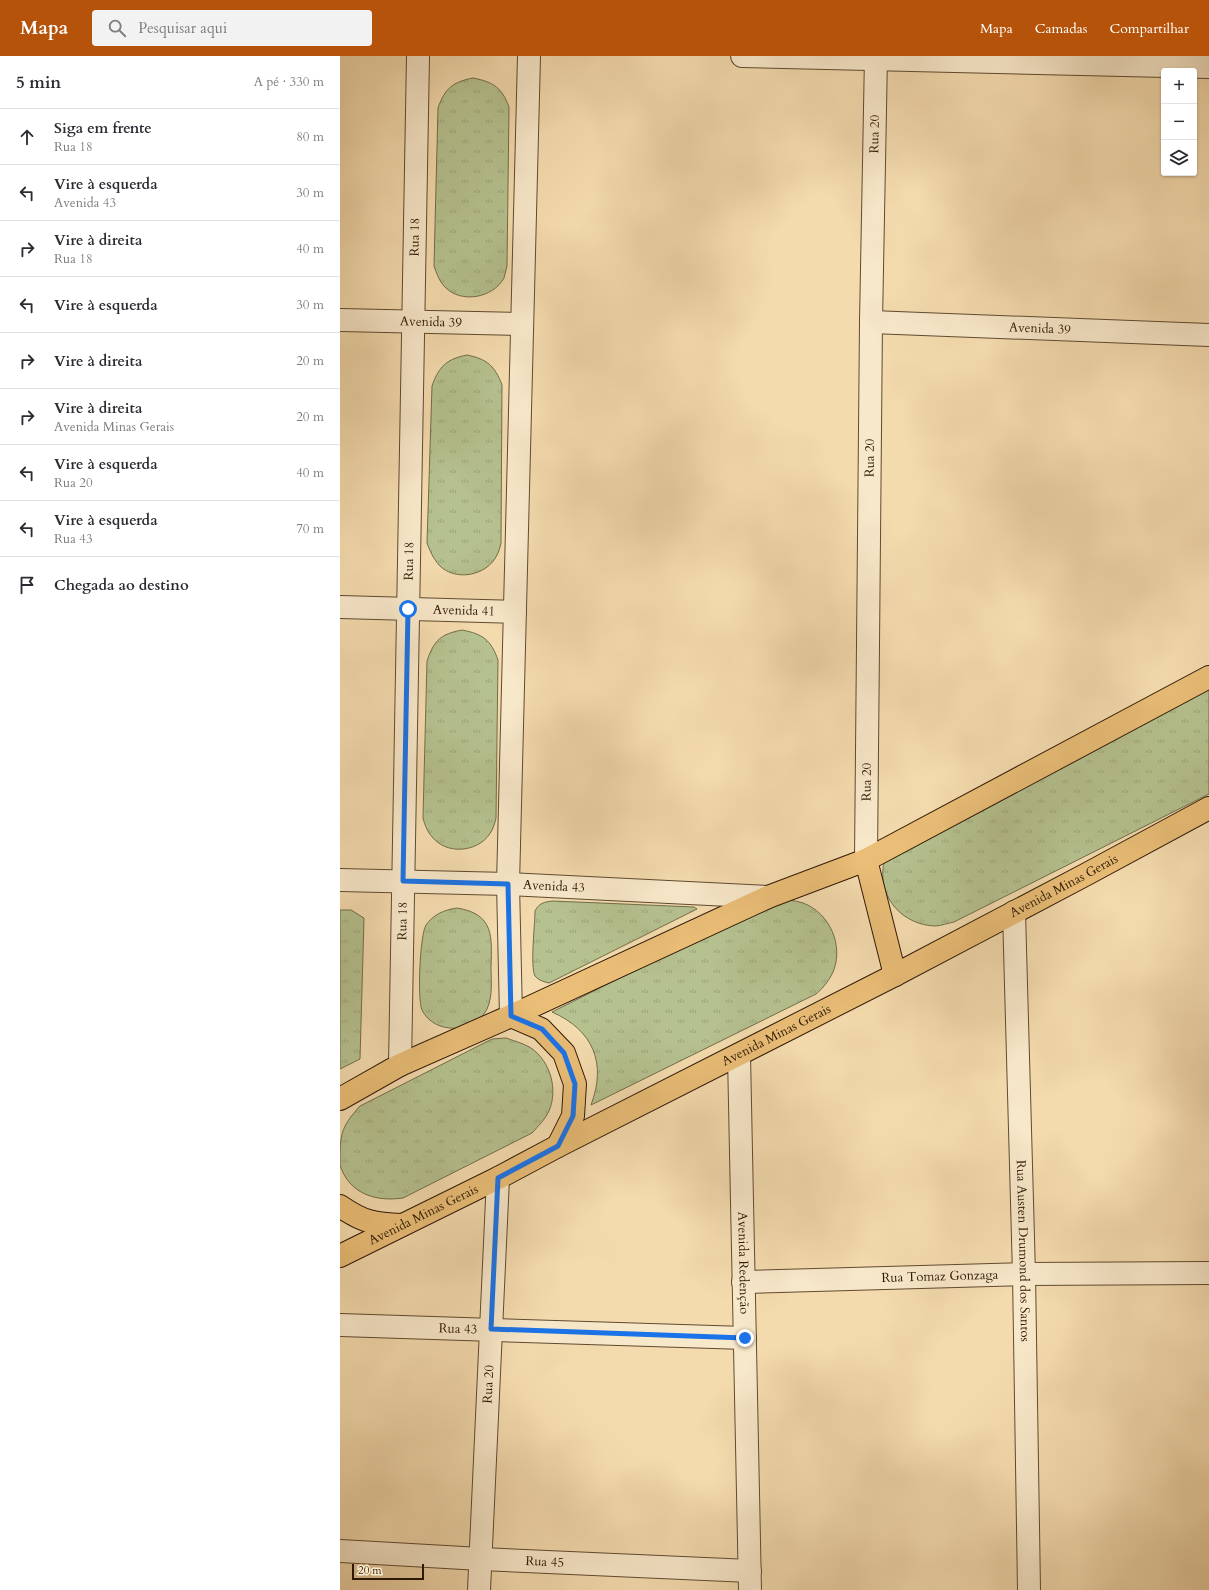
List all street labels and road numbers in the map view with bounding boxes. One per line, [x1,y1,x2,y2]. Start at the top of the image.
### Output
street label: Rua 20 [865,114,884,154]
street label: Rua 18 [405,218,424,257]
street label: Avenida 39 [400,312,463,332]
street label: Avenida 39 [1008,318,1072,339]
street label: Rua 20 [861,438,879,477]
street label: Rua 18 [400,542,418,581]
street label: Avenida 41 [433,601,495,620]
street label: Rua 20 [858,762,876,801]
street label: Avenida Minas Gerais [1007,850,1121,922]
street label: Avenida 43 [522,876,585,897]
street label: Rua 18 [393,902,412,940]
street label: Avenida Minas Gerais [719,1000,834,1070]
street label: Rua Austen Drumond dos Santos [1012,1160,1034,1342]
street label: Avenida Minas Gerais [366,1180,481,1250]
street label: Avenida Redenção [733,1211,753,1314]
street label: Rua Tomaz Gonzaga [881,1266,999,1287]
street label: Rua 43 [438,1319,478,1338]
street label: Rua 20 [479,1364,498,1404]
street label: Rua 45 [525,1552,564,1572]

